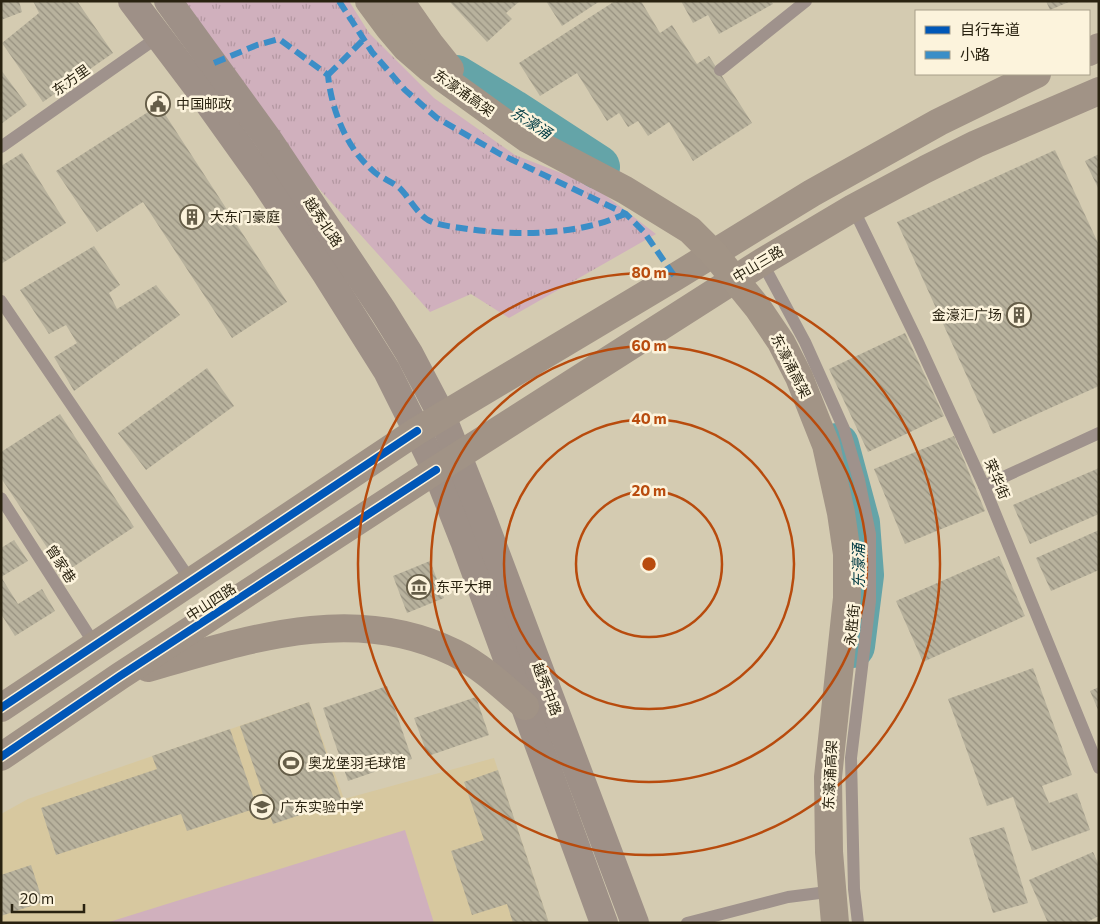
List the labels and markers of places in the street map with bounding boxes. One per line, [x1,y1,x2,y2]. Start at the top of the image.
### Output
public building icon: 中国邮政 [145,91,171,117]
place label: 中国邮政 [176,95,232,112]
building icon: 大东门豪庭 [179,204,205,230]
place label: 大东门豪庭 [210,208,280,225]
building icon: 金濠汇广场 [1006,302,1032,328]
place label: 金濠汇广场 [932,306,1002,323]
centre of rings [640,555,658,573]
museum icon: 东平大押 [406,574,432,600]
place label: 东平大押 [436,578,492,595]
sports icon: 奥龙堡羽毛球馆 [278,750,304,776]
place label: 奥龙堡羽毛球馆 [308,754,406,771]
school or university icon: 广东实验中学 [249,794,275,820]
place label: 广东实验中学 [280,798,364,815]

